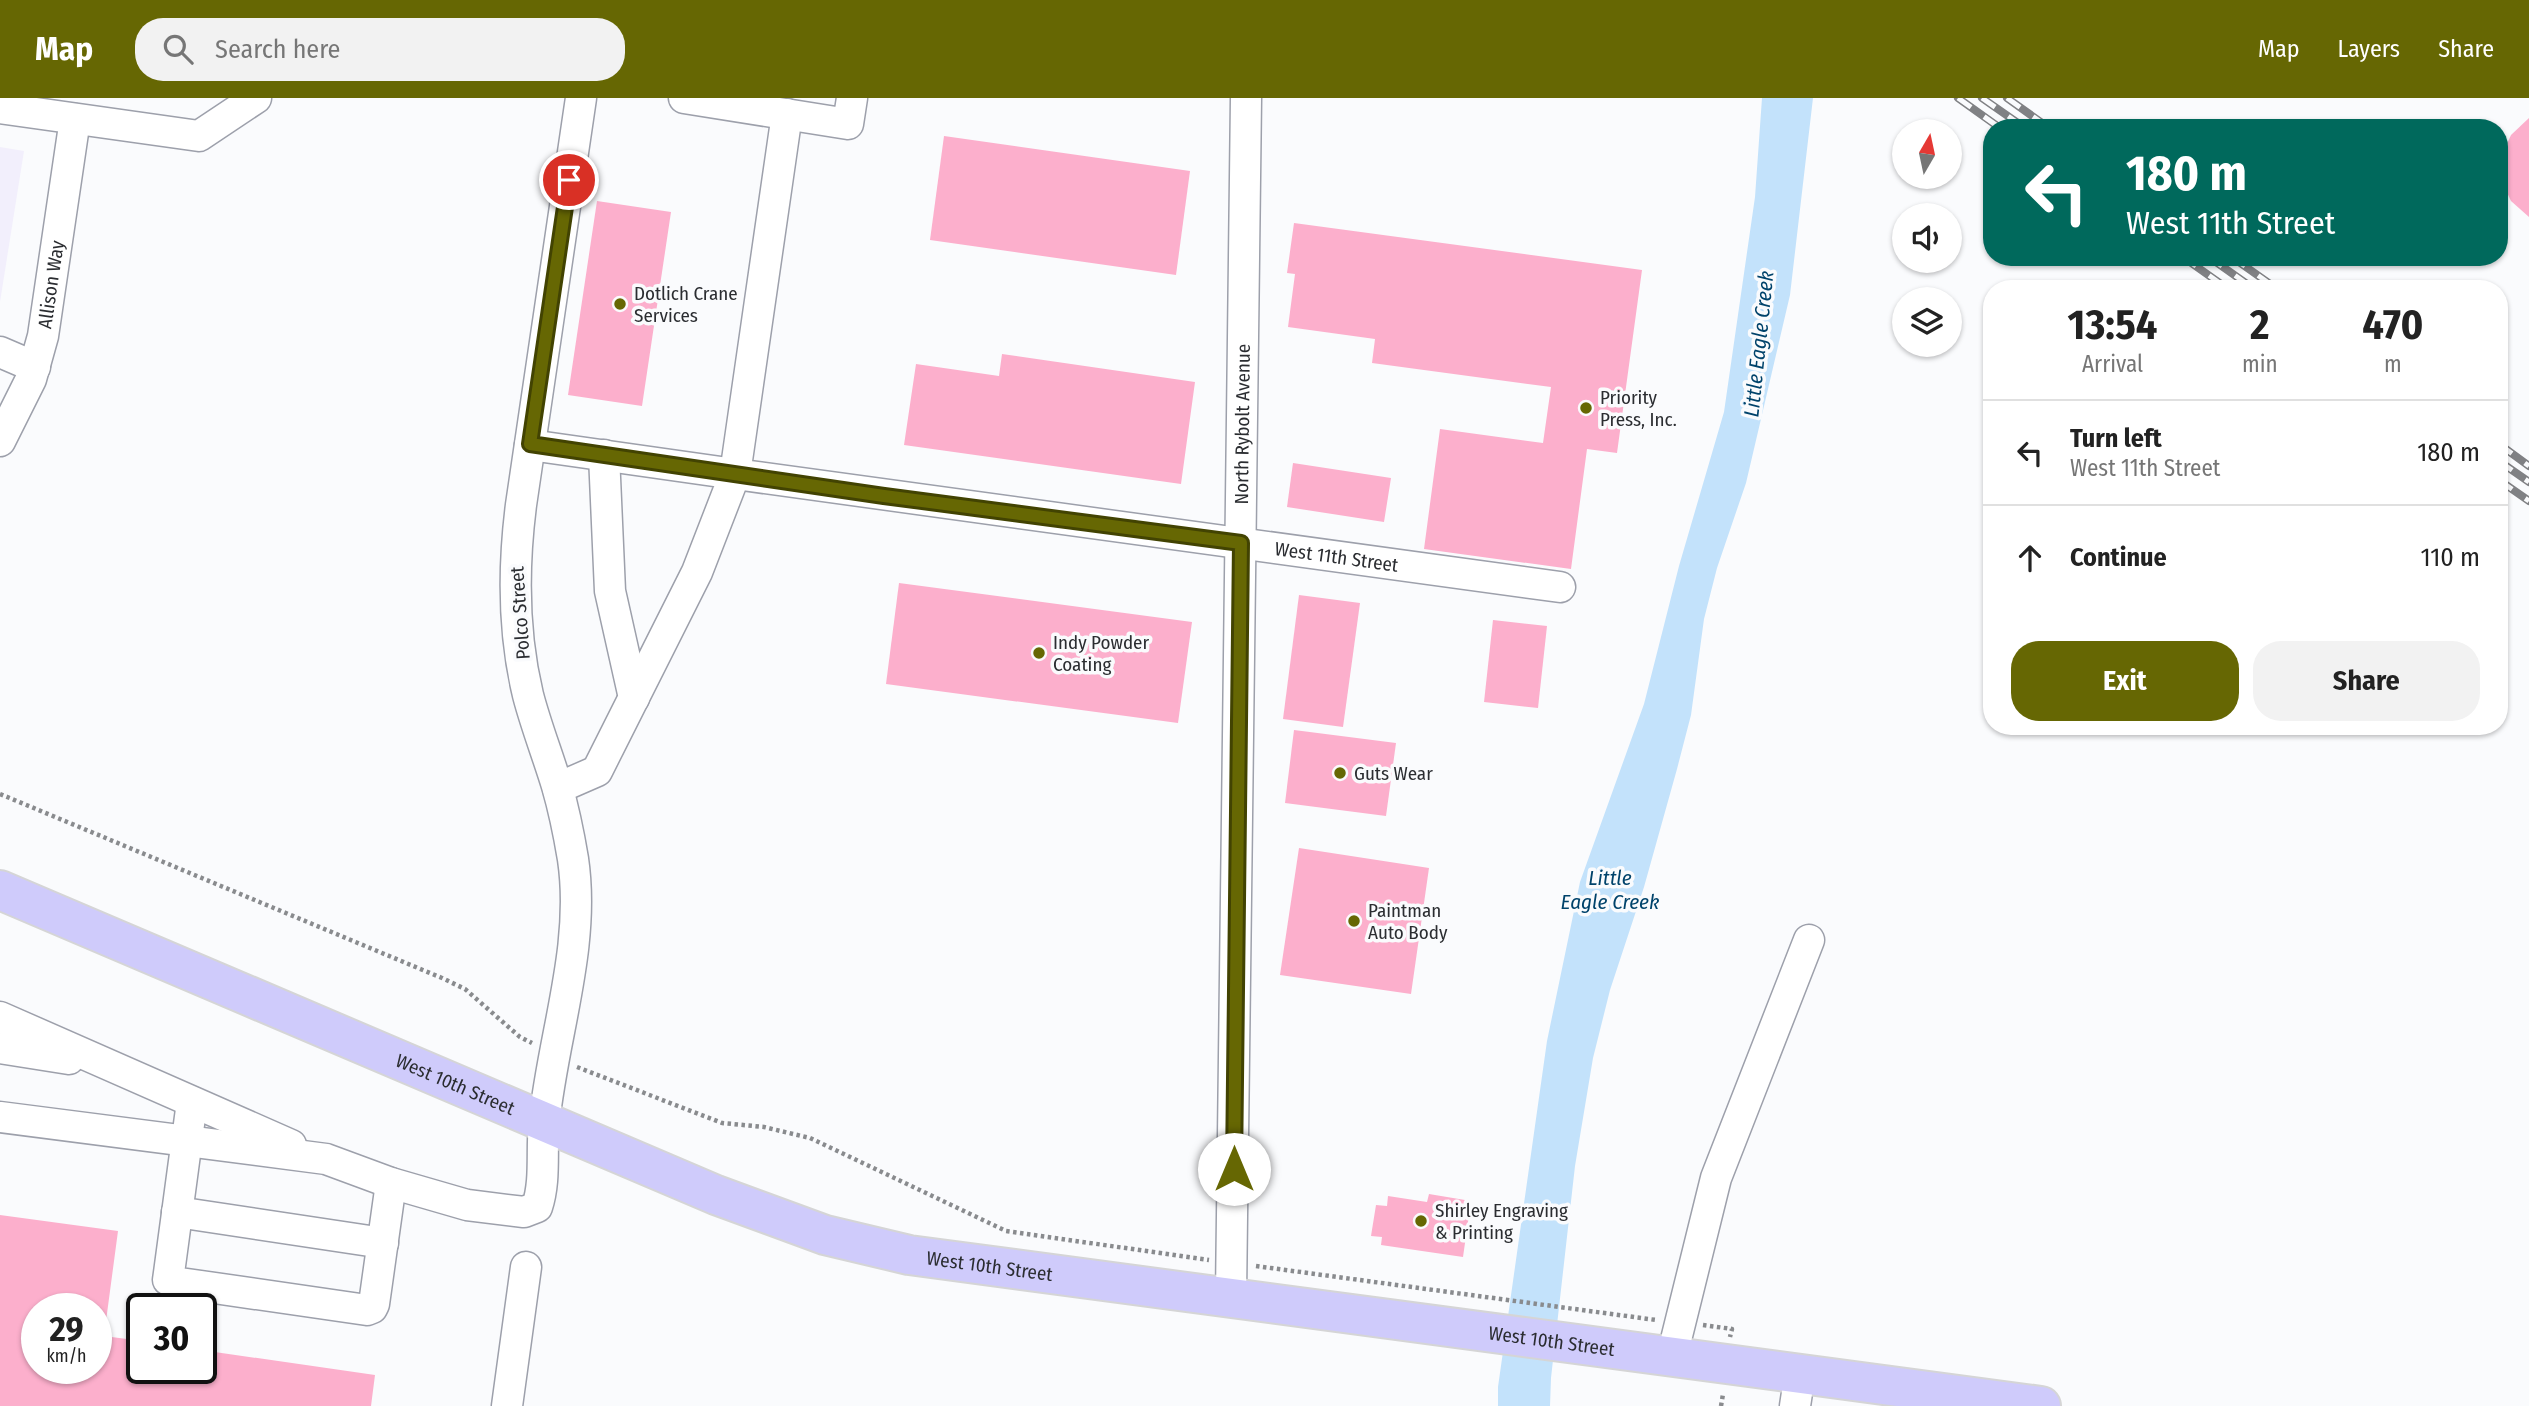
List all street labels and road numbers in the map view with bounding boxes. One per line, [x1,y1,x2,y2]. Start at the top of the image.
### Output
street label: Allison Way [33,238,69,330]
street label: North Rybolt Avenue [1229,344,1254,505]
street label: West 11th Street [1274,537,1401,576]
street label: Polco Street [505,565,535,660]
street label: West 10th Street [392,1049,519,1120]
street label: West 10th Street [925,1246,1055,1286]
street label: West 10th Street [1487,1321,1617,1361]

